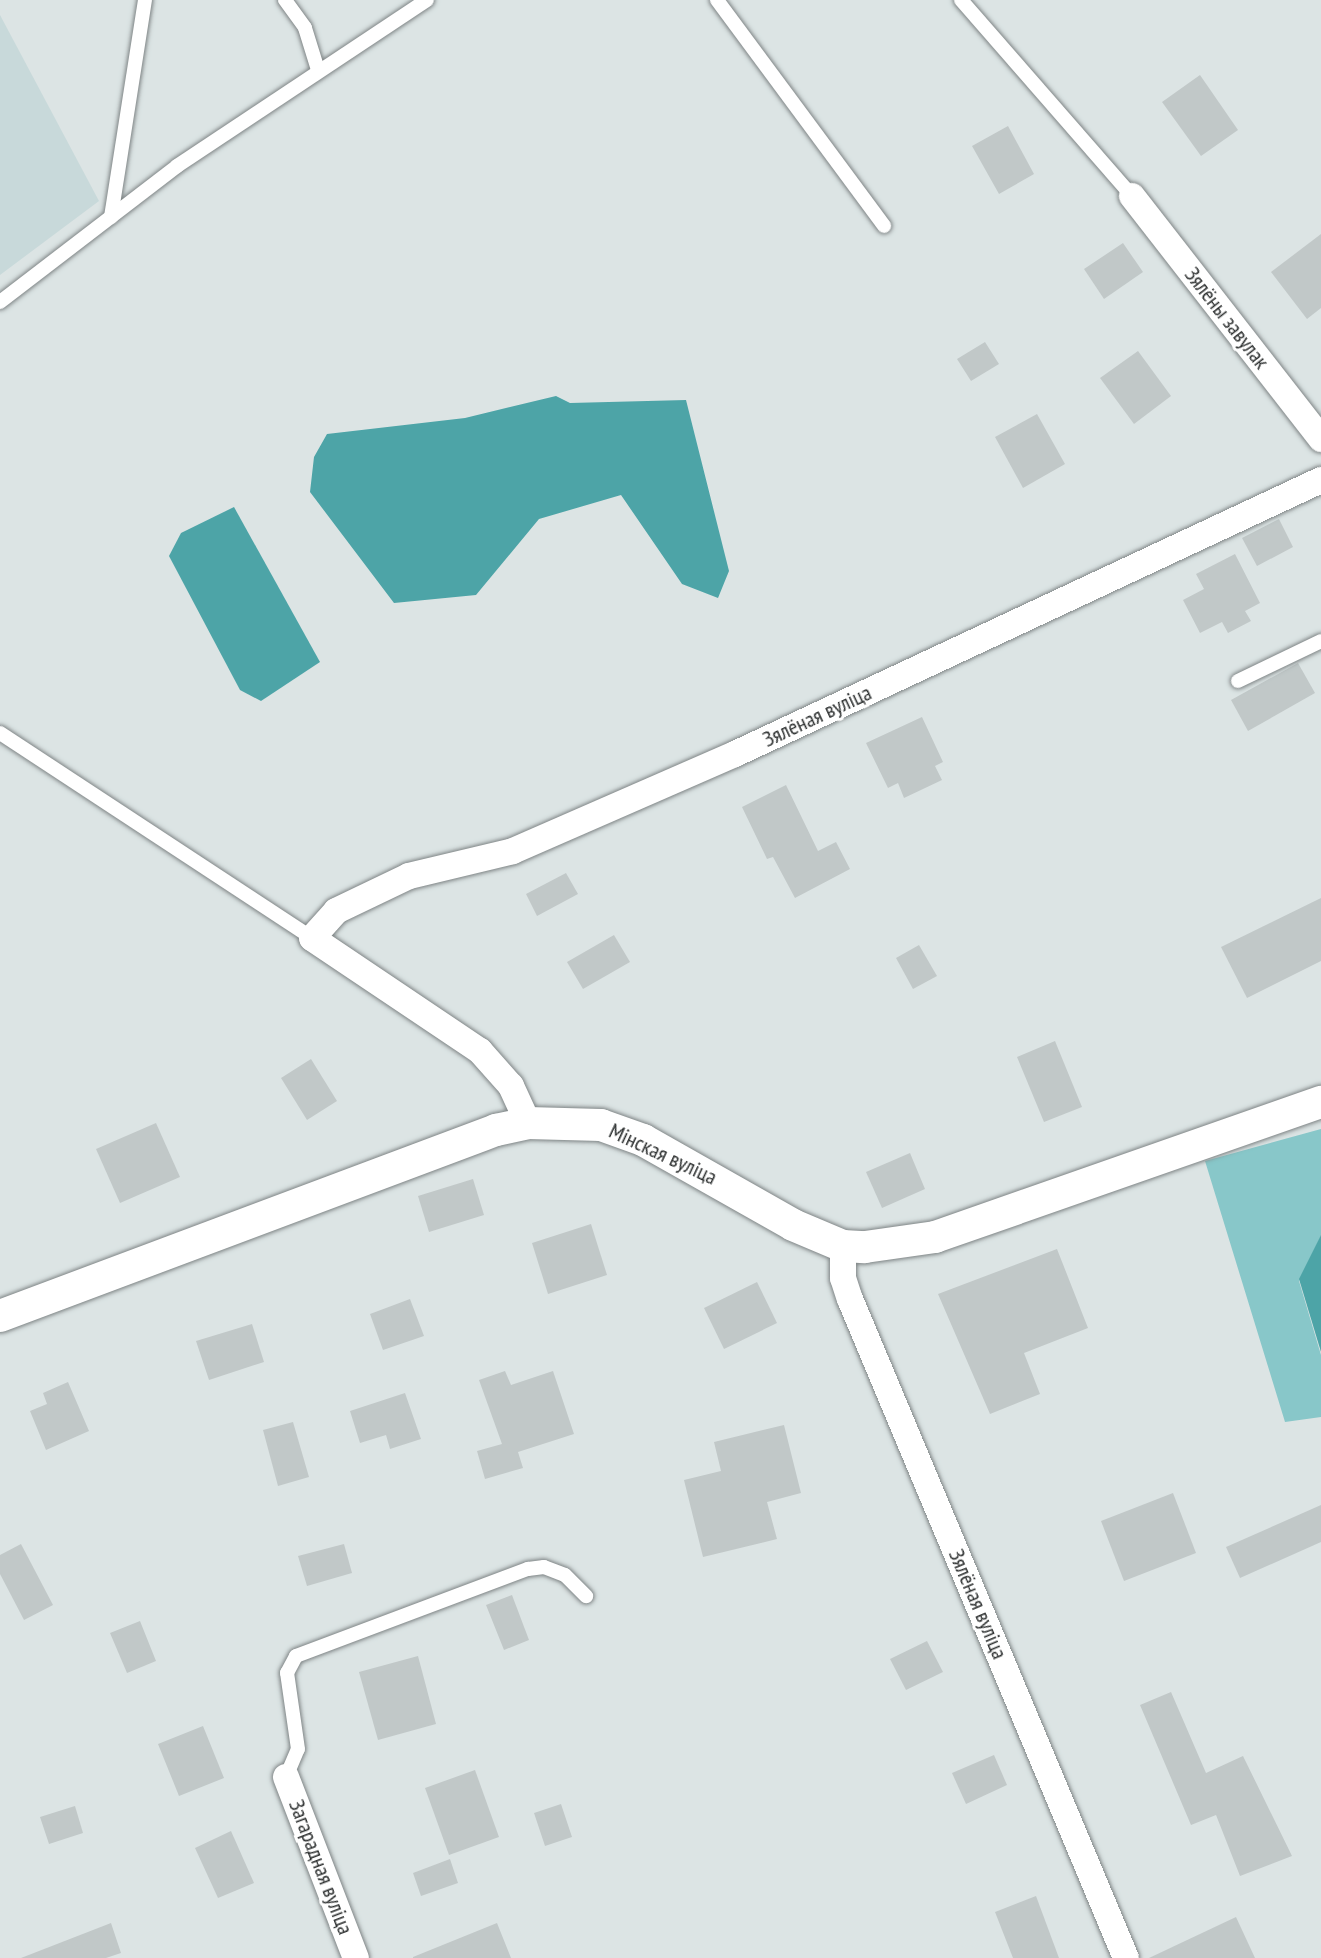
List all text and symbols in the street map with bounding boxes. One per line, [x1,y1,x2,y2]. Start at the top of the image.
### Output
street label: Зялёны завулак [1179,262,1275,374]
street label: Зялёная вуліца [759,679,875,753]
street label: Мінская вуліца [605,1118,721,1190]
street label: Зялёная вуліца [943,1545,1013,1663]
street label: Загарадная вуліца [283,1796,359,1938]

